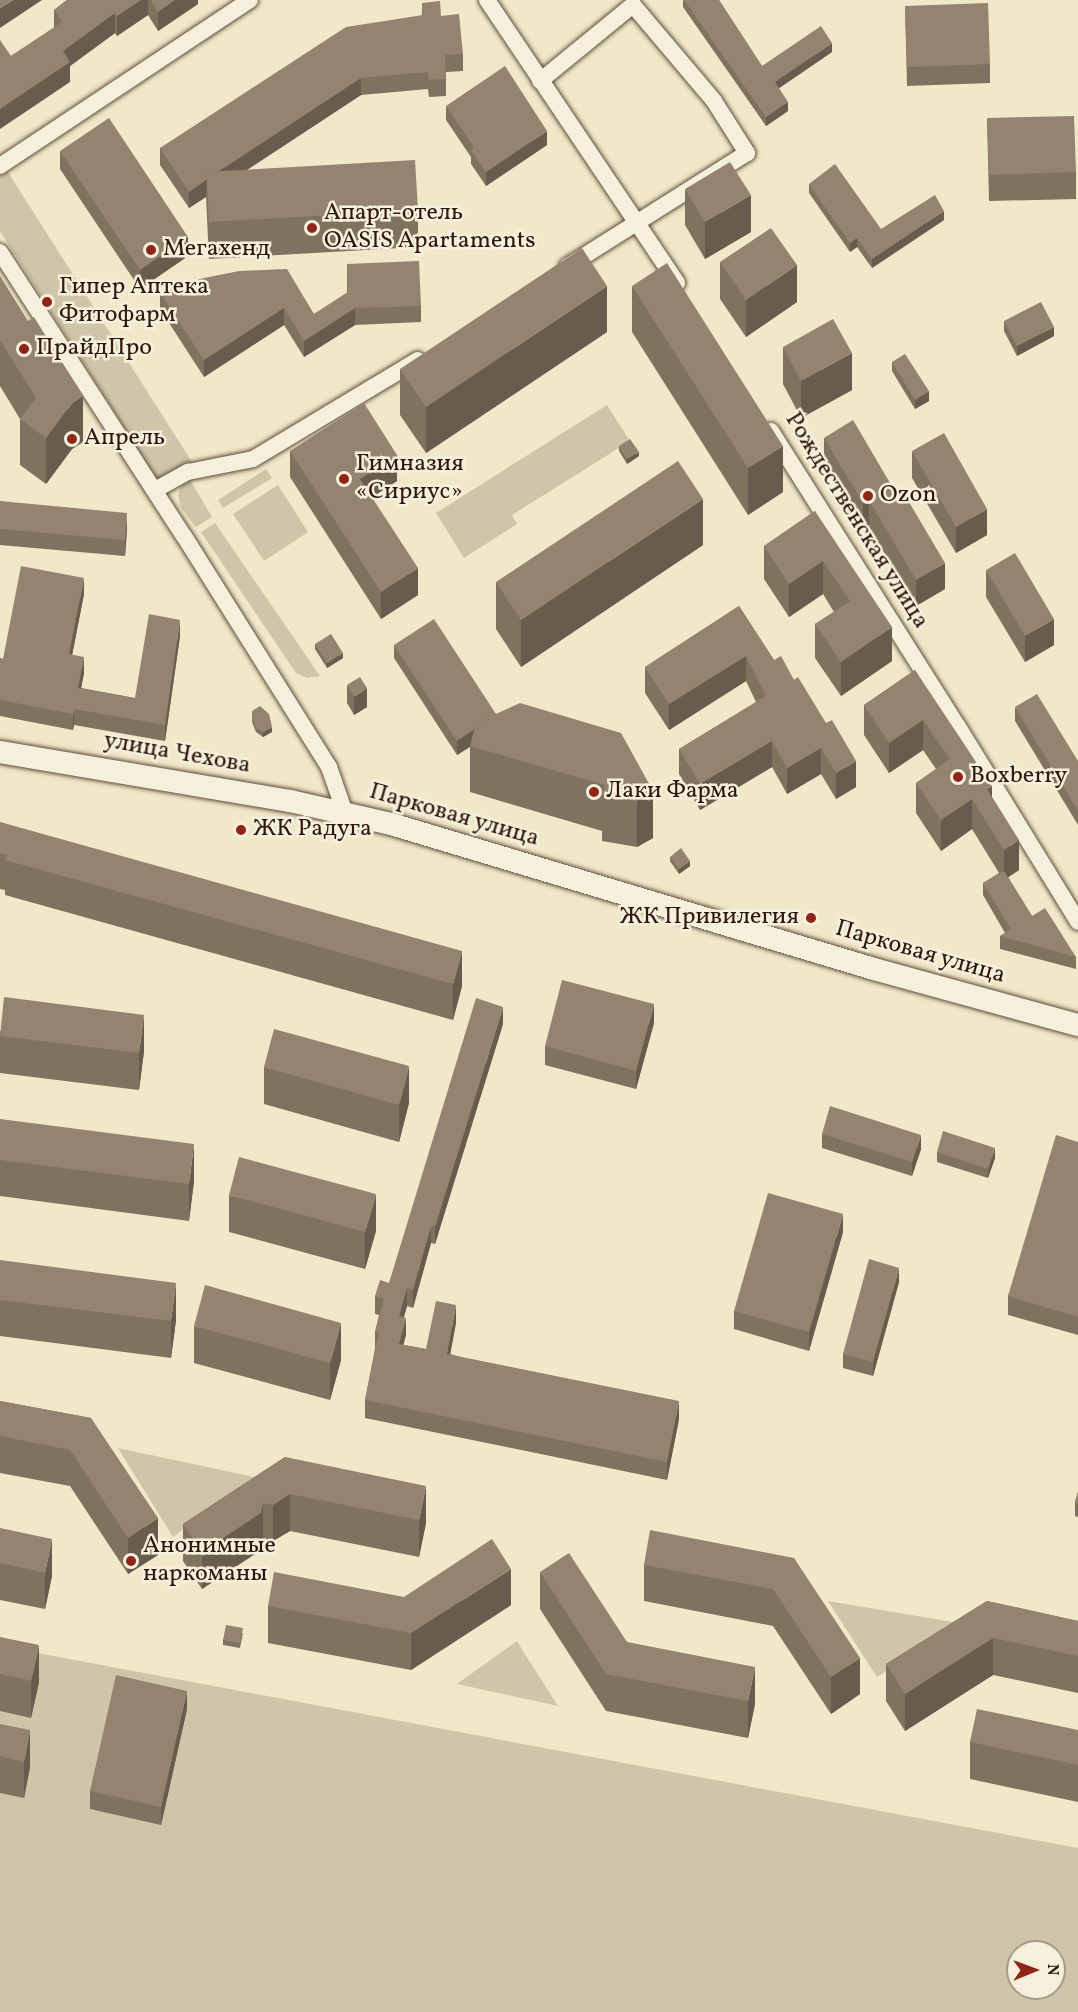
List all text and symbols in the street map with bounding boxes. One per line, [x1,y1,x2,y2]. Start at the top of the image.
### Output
place label: Апарт-отель OASIS Apartaments [324,200,535,256]
marker: Апарт-отель OASIS Apartaments [305,221,319,235]
place label: Мегахенд [163,236,270,264]
marker: Мегахенд [144,243,158,257]
place label: Гипер Аптека Фитофарм [59,274,209,330]
marker: Гипер Аптека Фитофарм [40,295,54,309]
place label: ПрайдПро [36,335,152,363]
marker: ПрайдПро [17,342,31,356]
street label: Рождественская улица [777,407,935,635]
place label: Апрель [84,425,165,453]
marker: Апрель [65,432,79,446]
place label: Гимназия «Сириус» [356,451,464,507]
marker: Гимназия «Сириус» [337,472,351,486]
place label: Ozon [880,482,937,510]
marker: Ozon [861,489,875,503]
street label: улица Чехова [101,727,253,781]
place label: Boxberry [970,763,1067,791]
marker: Boxberry [951,770,965,784]
street label: Парковая улица [365,778,543,854]
place label: Лаки Фарма [606,778,739,806]
marker: Лаки Фарма [587,785,601,799]
place label: ЖК Радуга [253,816,372,844]
marker: ЖК Радуга [234,823,248,837]
place label: ЖК Привилегия [620,904,799,932]
marker: ЖК Привилегия [804,911,818,925]
street label: Парковая улица [831,915,1009,991]
place label: Анонимные наркоманы [143,1533,276,1589]
marker: Анонимные наркоманы [124,1554,138,1568]
north arrow [1006,1940,1066,2000]
text: N [1041,1964,1063,1976]

